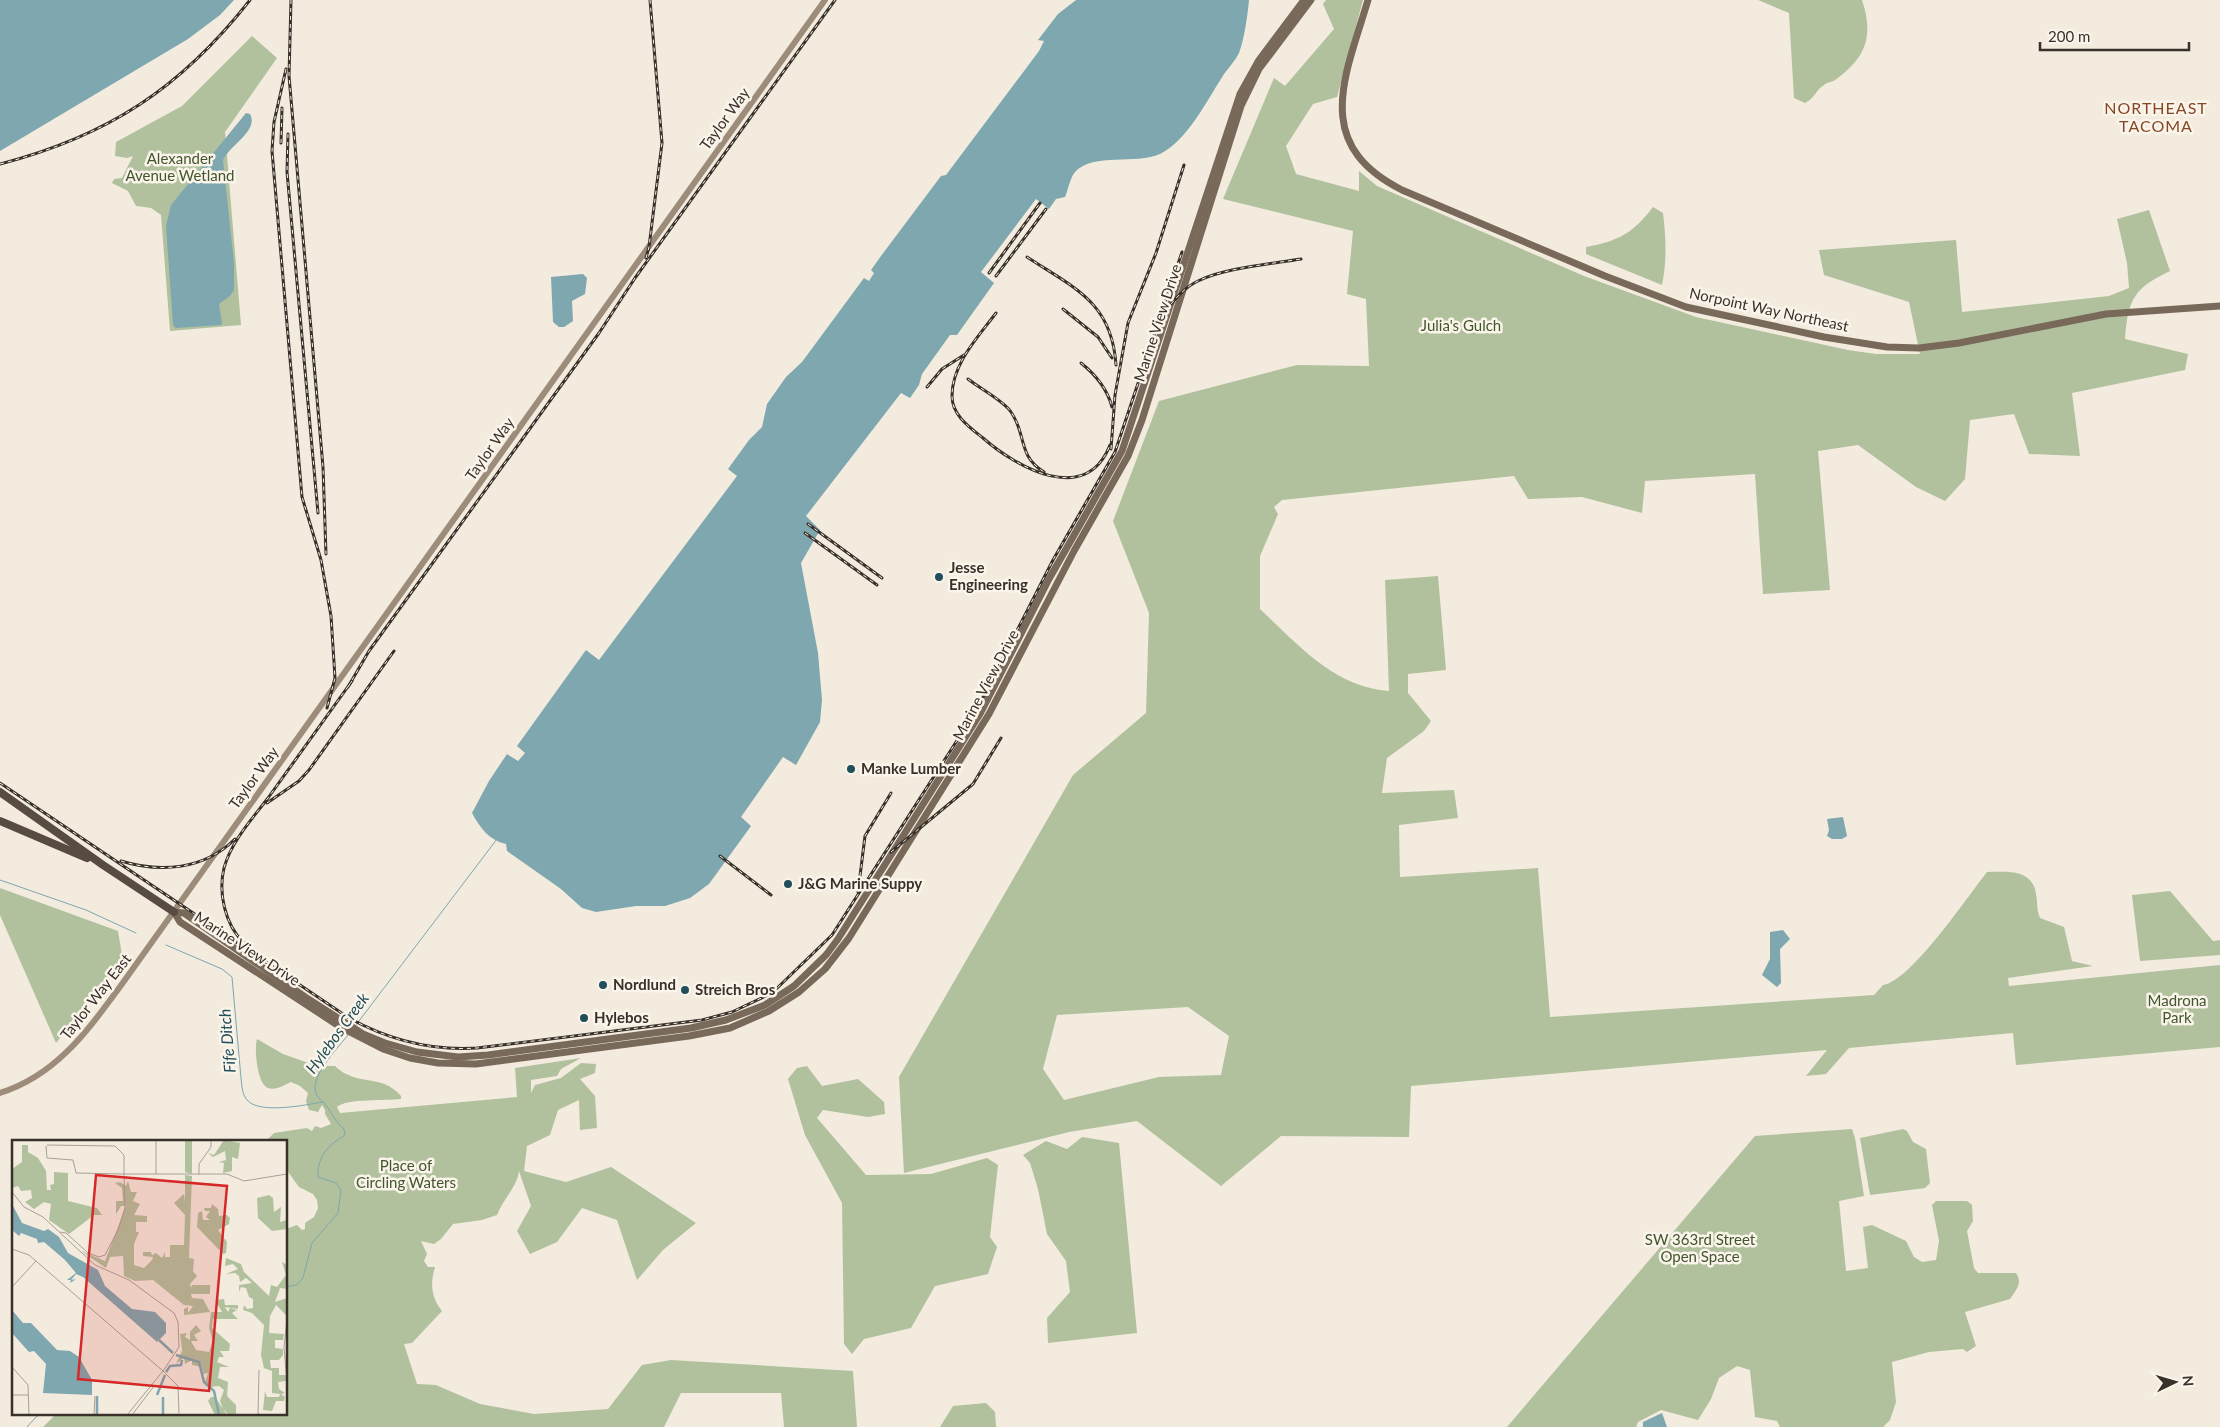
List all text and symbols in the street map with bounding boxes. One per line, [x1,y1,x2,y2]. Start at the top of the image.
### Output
scale bar [2040,20,2189,52]
text: 200 m [2048,27,2090,45]
street label: Taylor Way [696,84,753,153]
district label: NORTHEAST TACOMA [2104,98,2208,135]
park label: Alexander Avenue Wetland [126,149,235,184]
street label: Marine View Drive [1130,262,1185,384]
street label: Norpoint Way Northeast [1688,283,1851,335]
park label: Julia's Gulch [1421,316,1501,334]
street label: Taylor Way [461,413,518,483]
place label: Jesse Engineering [949,558,1028,593]
marker: Jesse Engineering [933,571,945,583]
street label: Marine View Drive [948,626,1022,743]
street label: Taylor Way [225,743,282,812]
place label: Manke Lumber [861,759,961,777]
marker: Manke Lumber [845,763,857,775]
place label: J&G Marine Suppy [798,874,922,892]
marker: J&G Marine Suppy [782,878,794,890]
street label: Marine View Drive [191,907,304,989]
street label: Taylor Way East [56,949,135,1043]
place label: Nordlund [613,975,676,993]
marker: Nordlund [597,979,609,991]
place label: Streich Bros [695,980,776,998]
marker: Streich Bros [679,984,691,996]
water label: Hylebos Creek [301,988,372,1077]
park label: Madrona Park [2147,991,2207,1026]
water label: Fife Ditch [214,1008,239,1074]
place label: Hylebos [594,1008,649,1026]
marker: Hylebos [578,1012,590,1024]
inset map [12,1140,288,1414]
park label: Place of Circling Waters [356,1156,456,1191]
park label: SW 363rd Street Open Space [1645,1230,1756,1265]
north arrow [2150,1357,2200,1407]
text: N [2180,1375,2197,1387]

